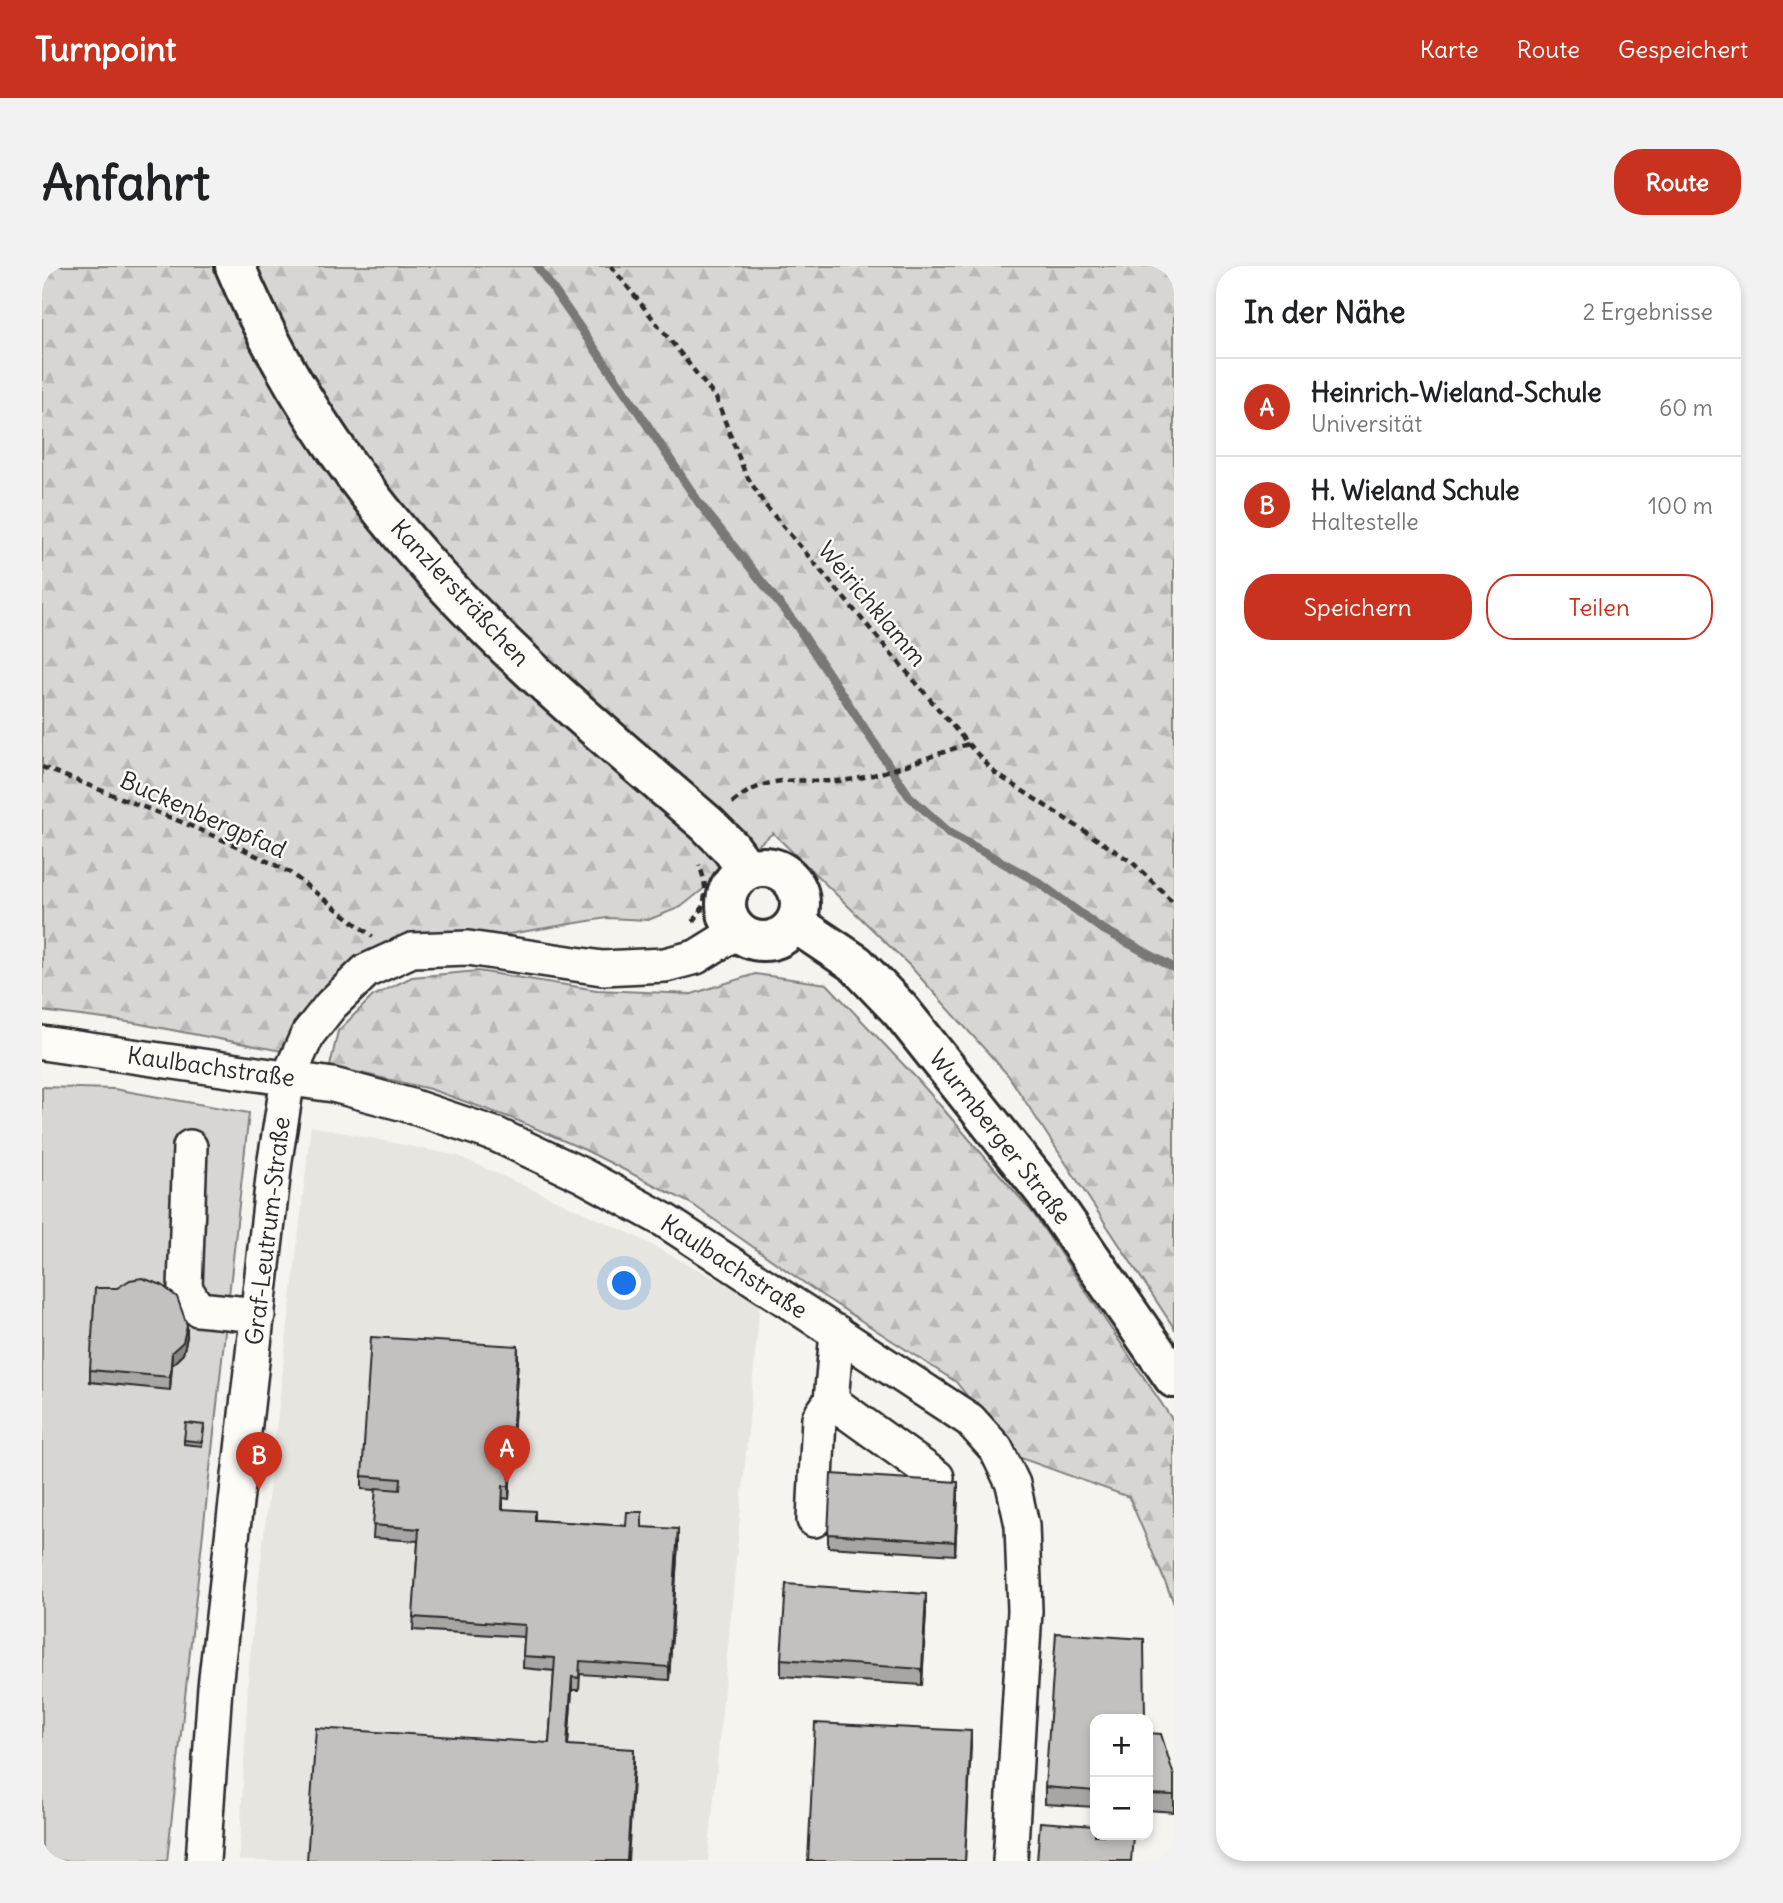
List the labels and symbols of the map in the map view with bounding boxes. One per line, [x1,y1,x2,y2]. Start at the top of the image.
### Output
street label: Kanzlersträßchen [385,513,537,672]
street label: Weirichklamm [812,535,934,672]
street label: Buckenbergpfad [116,764,291,864]
street label: Kaulbachstraße [125,1039,297,1093]
street label: Wurmberger Straße [923,1043,1078,1230]
street label: Graf-Leutrum-Straße [238,1115,296,1347]
street label: Kaulbachstraße [656,1208,813,1325]
your location [607,1266,641,1300]
pin: A [484,1425,530,1483]
pin: B [236,1432,282,1490]

